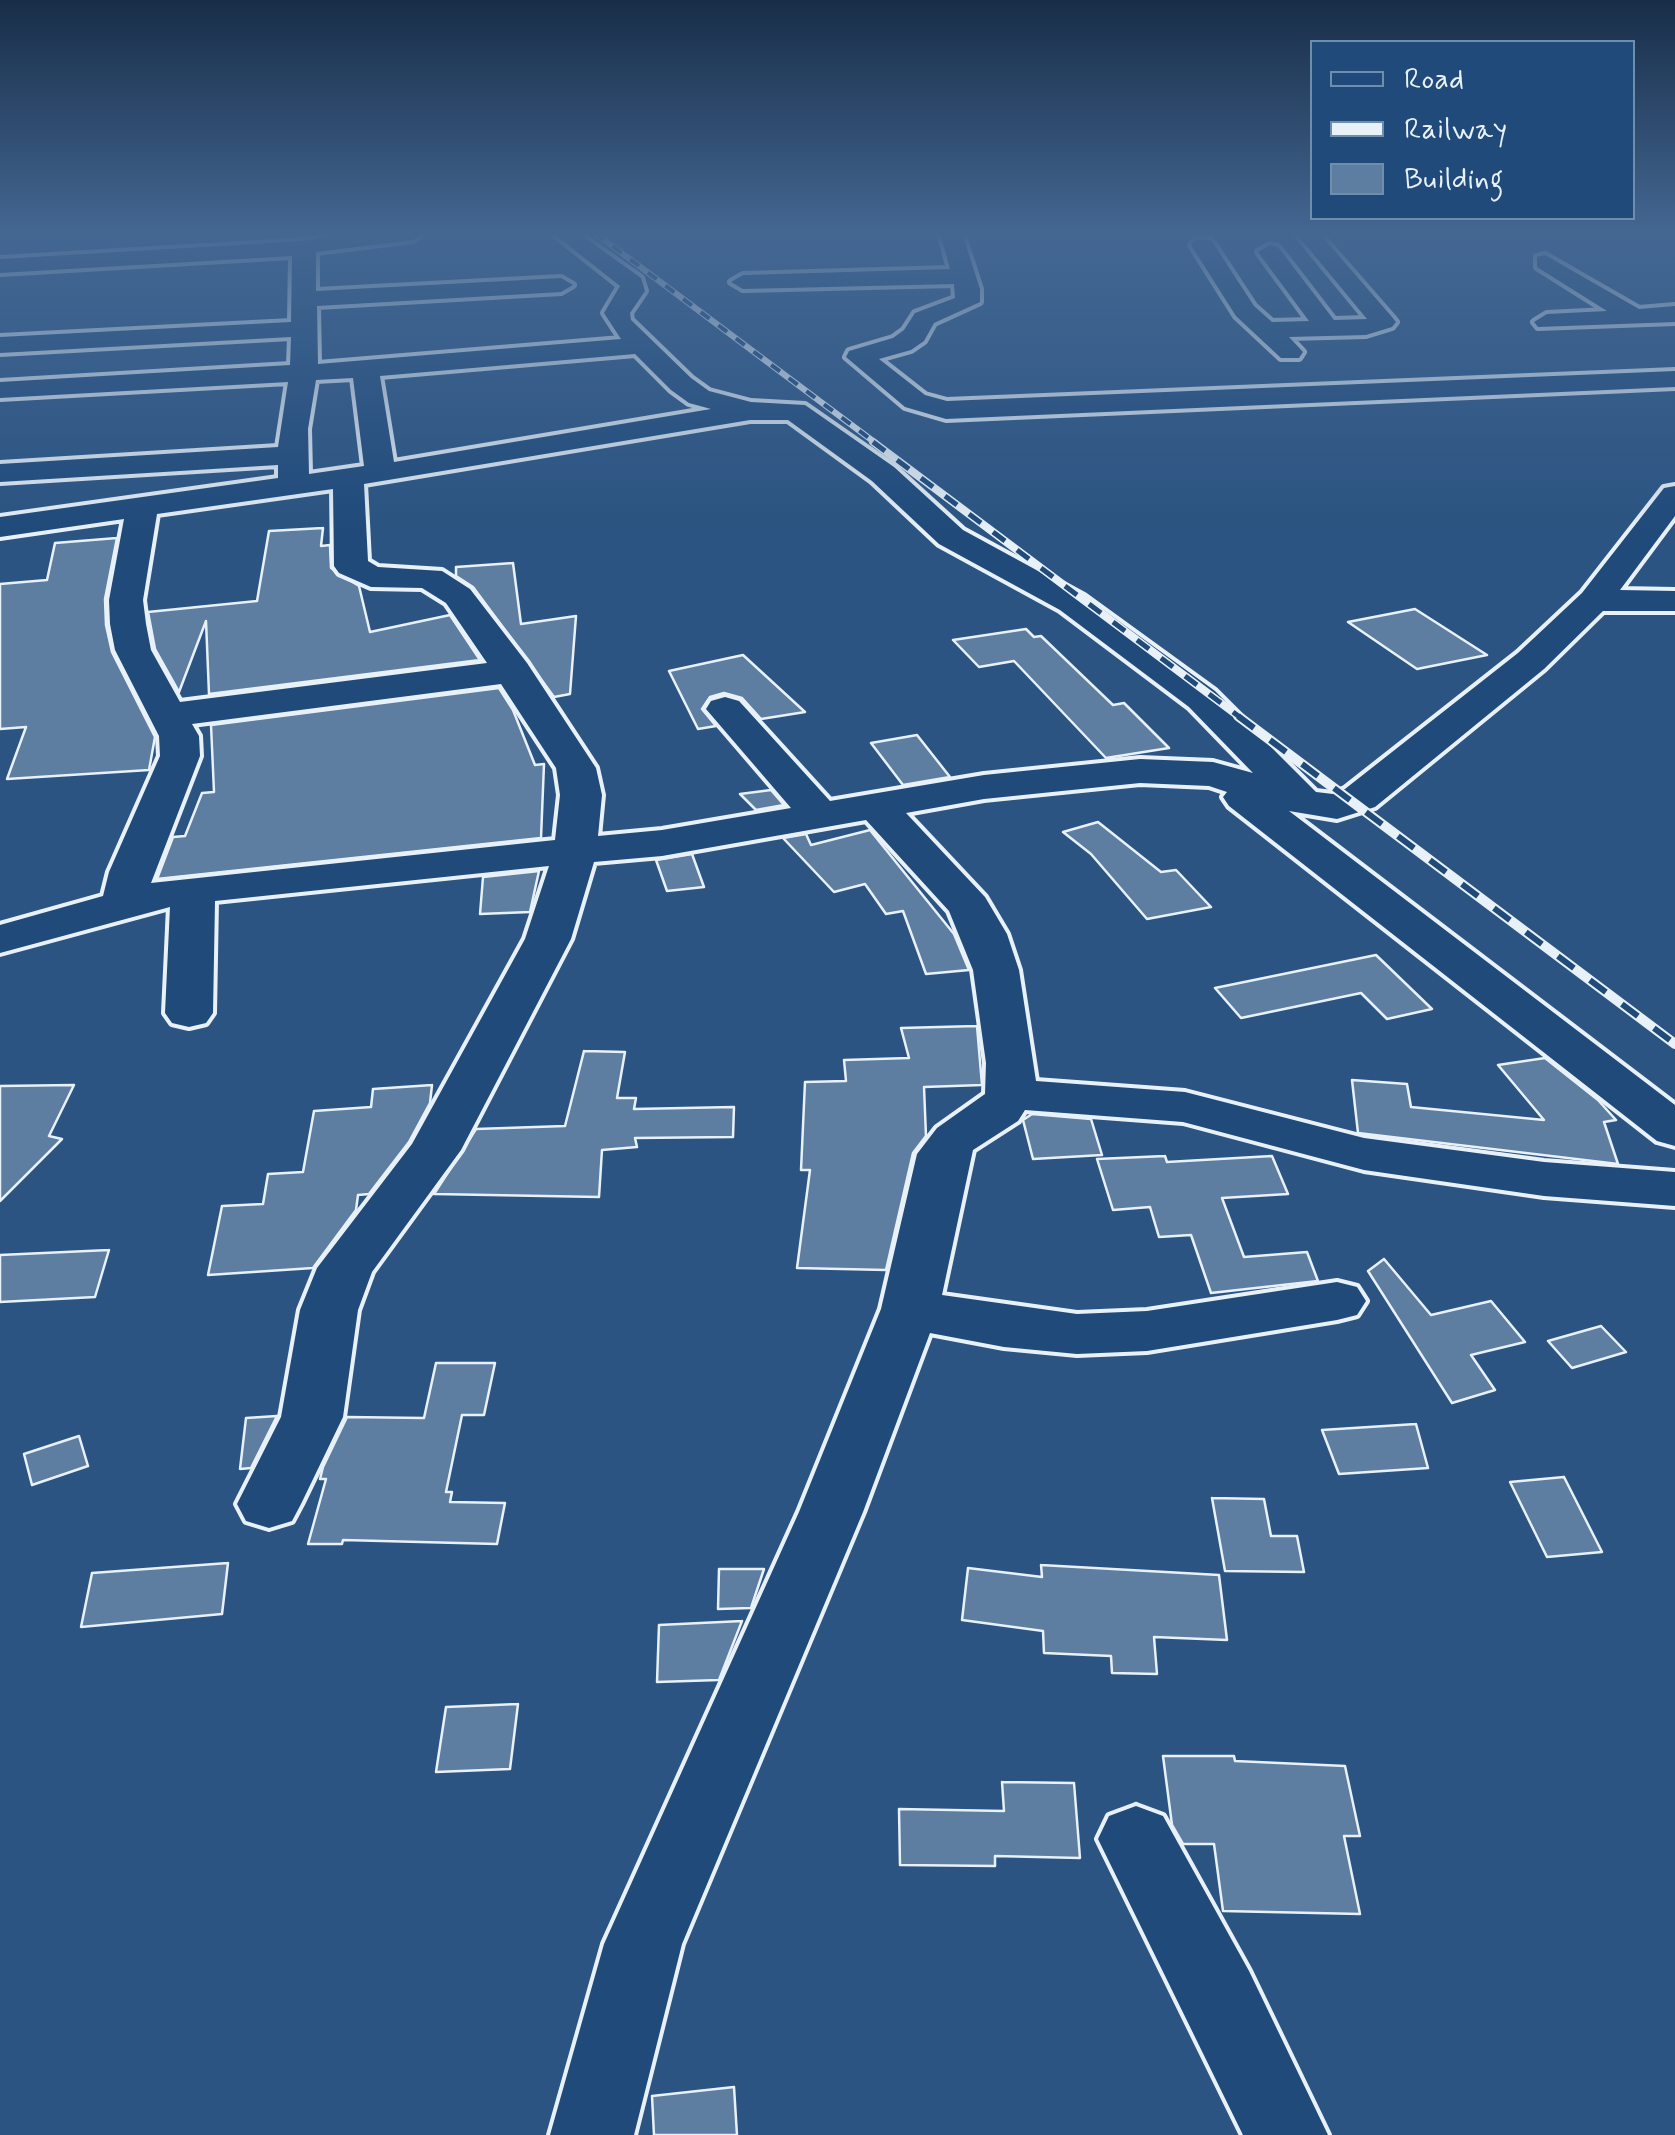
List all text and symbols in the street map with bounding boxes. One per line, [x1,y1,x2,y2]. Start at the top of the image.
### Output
legend [1310,40,1635,220]
text: Road [1404,60,1464,99]
text: Railway [1404,110,1507,149]
text: Building [1404,160,1503,199]

